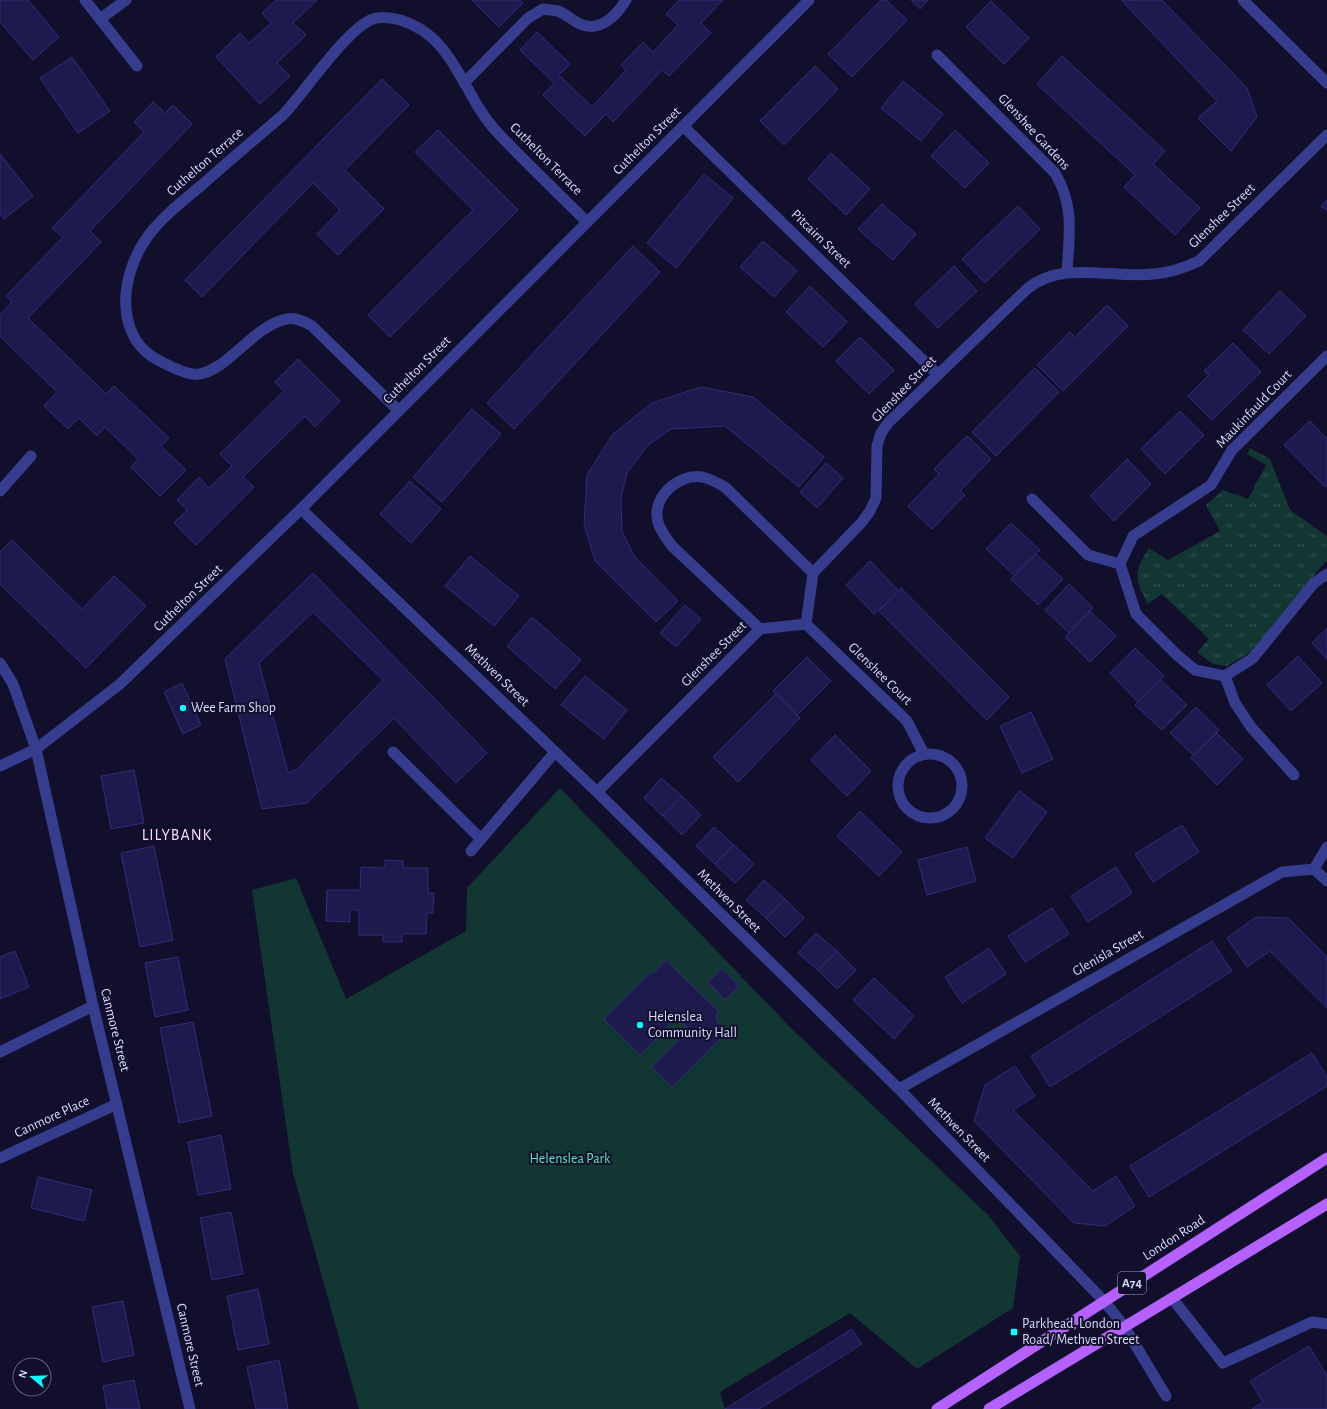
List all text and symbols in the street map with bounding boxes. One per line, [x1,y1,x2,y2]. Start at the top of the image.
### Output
street label: Glenshee Gardens [995,91,1073,173]
street label: Cuthelton Street [610,104,684,178]
street label: Cuthelton Terrace [507,120,585,198]
street label: Cuthelton Terrace [164,125,246,199]
street label: Glenshee Street [1186,181,1258,251]
street label: Pitcairn Street [788,207,854,271]
street label: Cuthelton Street [380,333,454,407]
street label: Glenshee Street [869,353,939,425]
street label: Maukinfauld Court [1214,367,1295,451]
street label: Cuthelton Street [151,562,225,634]
street label: Glenshee Street [679,618,750,689]
street label: Glenshee Court [845,640,915,708]
street label: Methven Street [462,641,532,709]
place label: Wee Farm Shop [191,701,276,715]
marker: Wee Farm Shop [178,703,188,713]
district label: LILYBANK [142,827,212,843]
street label: Methven Street [695,867,764,936]
street label: Glenisla Street [1070,927,1146,979]
street label: Canmore Street [98,987,132,1073]
place label: Helenslea Community Hall [648,1010,737,1040]
marker: Helenslea Community Hall [635,1020,645,1030]
street label: Canmore Place [12,1094,92,1140]
street label: Methven Street [925,1095,993,1165]
park label: Helenslea Park [530,1152,611,1166]
street label: London Road [1140,1213,1208,1263]
road number: A74 [1118,1272,1146,1294]
street label: Canmore Street [174,1302,206,1388]
place label: Parkhead, London Road/ Methven Street [1022,1317,1140,1347]
marker: Parkhead, London Road/ Methven Street [1009,1327,1019,1337]
north arrow [12,1357,52,1397]
text: N [17,1368,29,1379]

